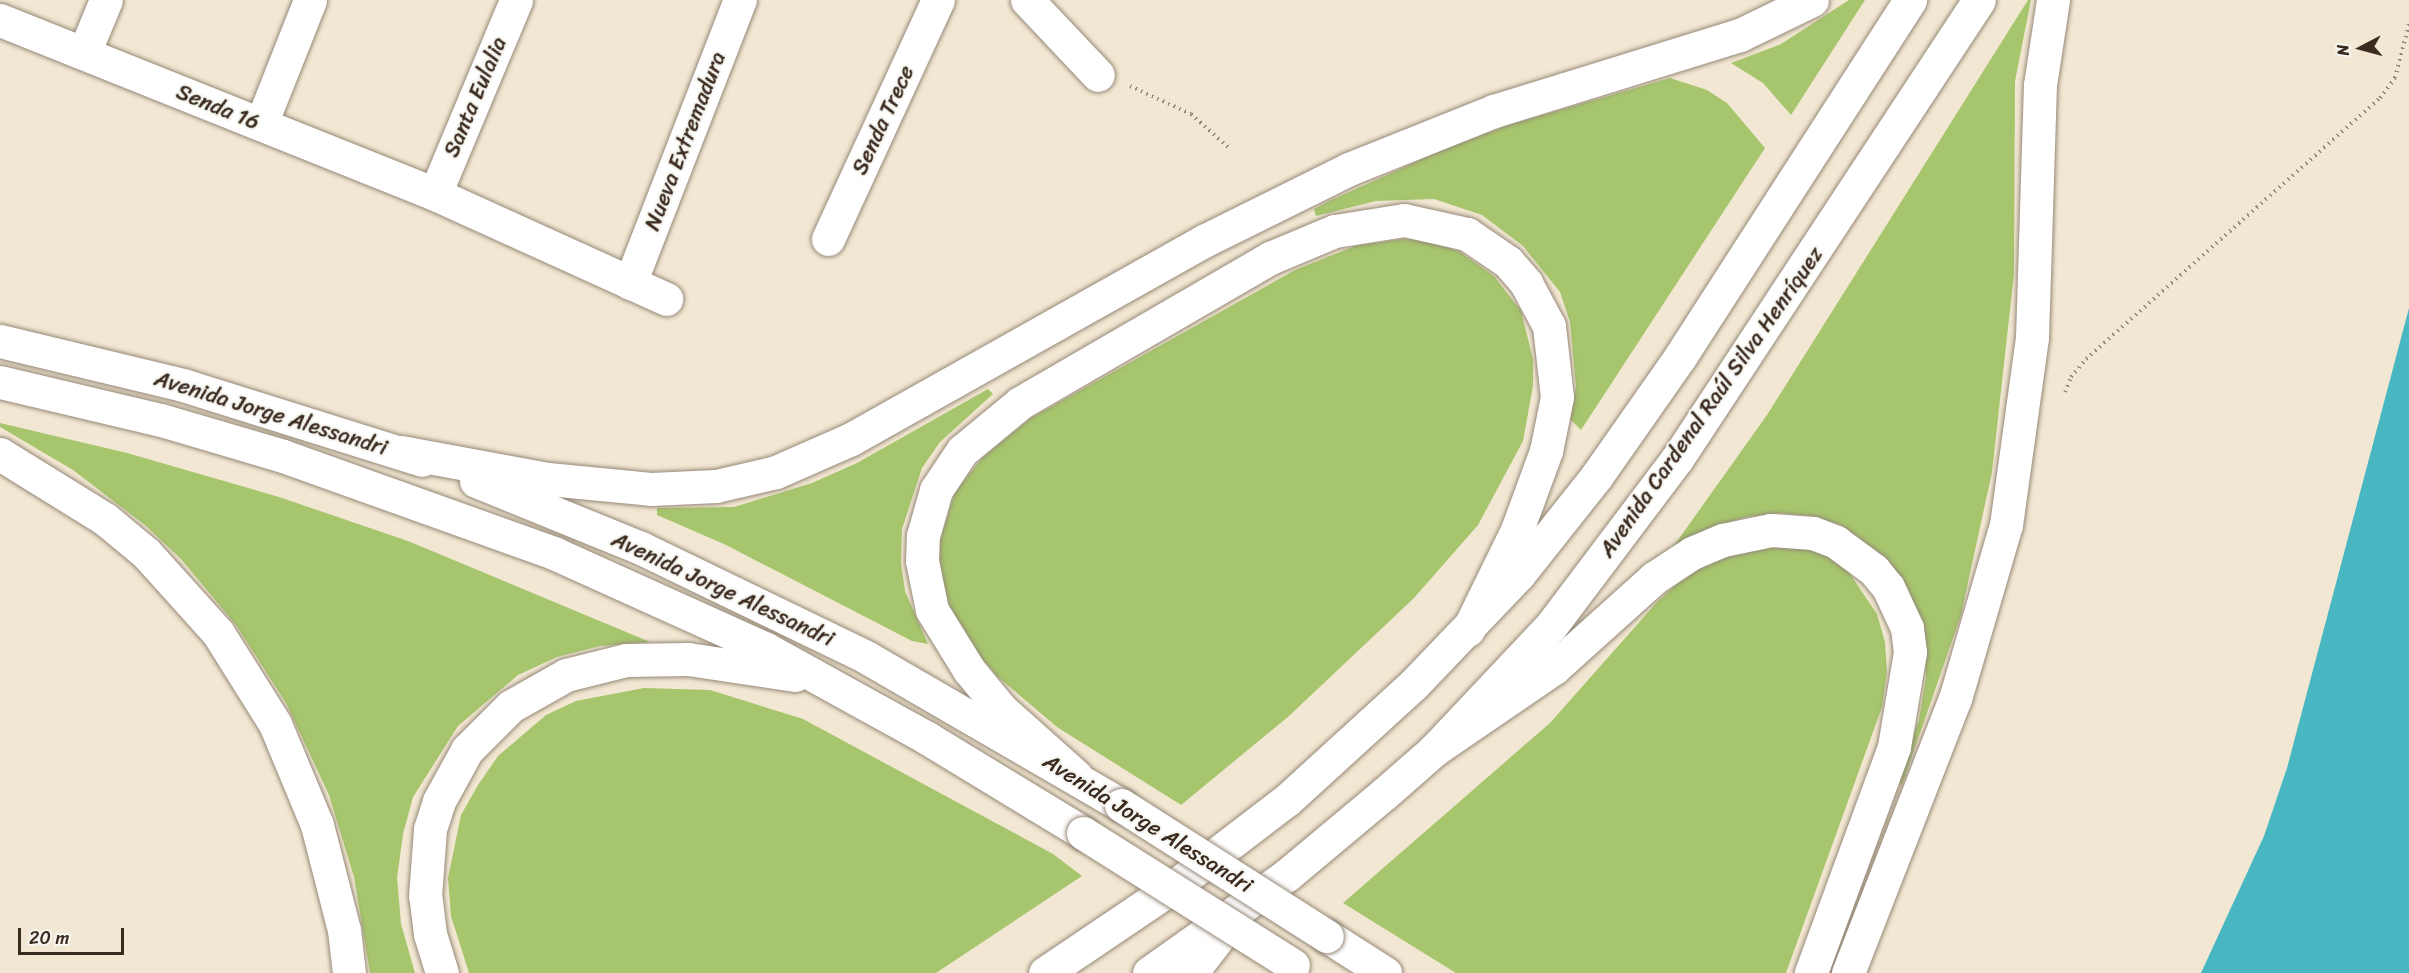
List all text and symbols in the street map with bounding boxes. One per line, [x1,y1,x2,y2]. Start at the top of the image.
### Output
north arrow [2331,18,2391,78]
street label: Santa Eulalia [438,33,512,161]
text: N [2328,43,2358,57]
street label: Nueva Extremadura [639,48,731,234]
street label: Senda Trece [846,61,920,179]
street label: Senda 16 [173,78,263,136]
street label: Avenida Cardenal Raúl Silva Henríquez [1593,242,1829,562]
street label: Avenida Jorge Alessandri [152,365,390,461]
street label: Avenida Jorge Alessandri [608,526,838,652]
street label: Avenida Jorge Alessandri [1039,748,1257,898]
scale bar [21,916,128,954]
text: 20 m [29,922,69,954]

